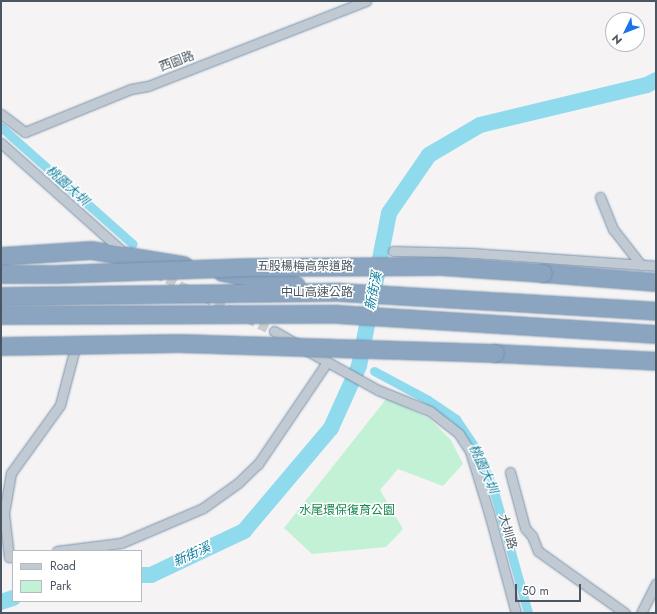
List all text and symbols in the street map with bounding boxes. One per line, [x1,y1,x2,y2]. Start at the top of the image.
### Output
north arrow [605,12,645,52]
text: N [608,31,626,48]
street label: 西園路 [158,49,196,75]
water label: 桃園大圳 [42,163,92,209]
street label: 五股楊梅高架道路 [257,260,353,274]
water label: 新街溪 [363,270,385,312]
street label: 中山高速公路 [281,286,353,300]
water label: 桃園大圳 [465,442,501,496]
park label: 水尾環保復育公園 [299,504,395,518]
street label: 大圳路 [495,513,519,551]
water label: 新街溪 [171,540,213,570]
legend [12,550,142,602]
text: Road [50,557,76,575]
scale bar [517,576,583,602]
text: Park [50,577,71,595]
text: 50 m [522,582,549,600]

